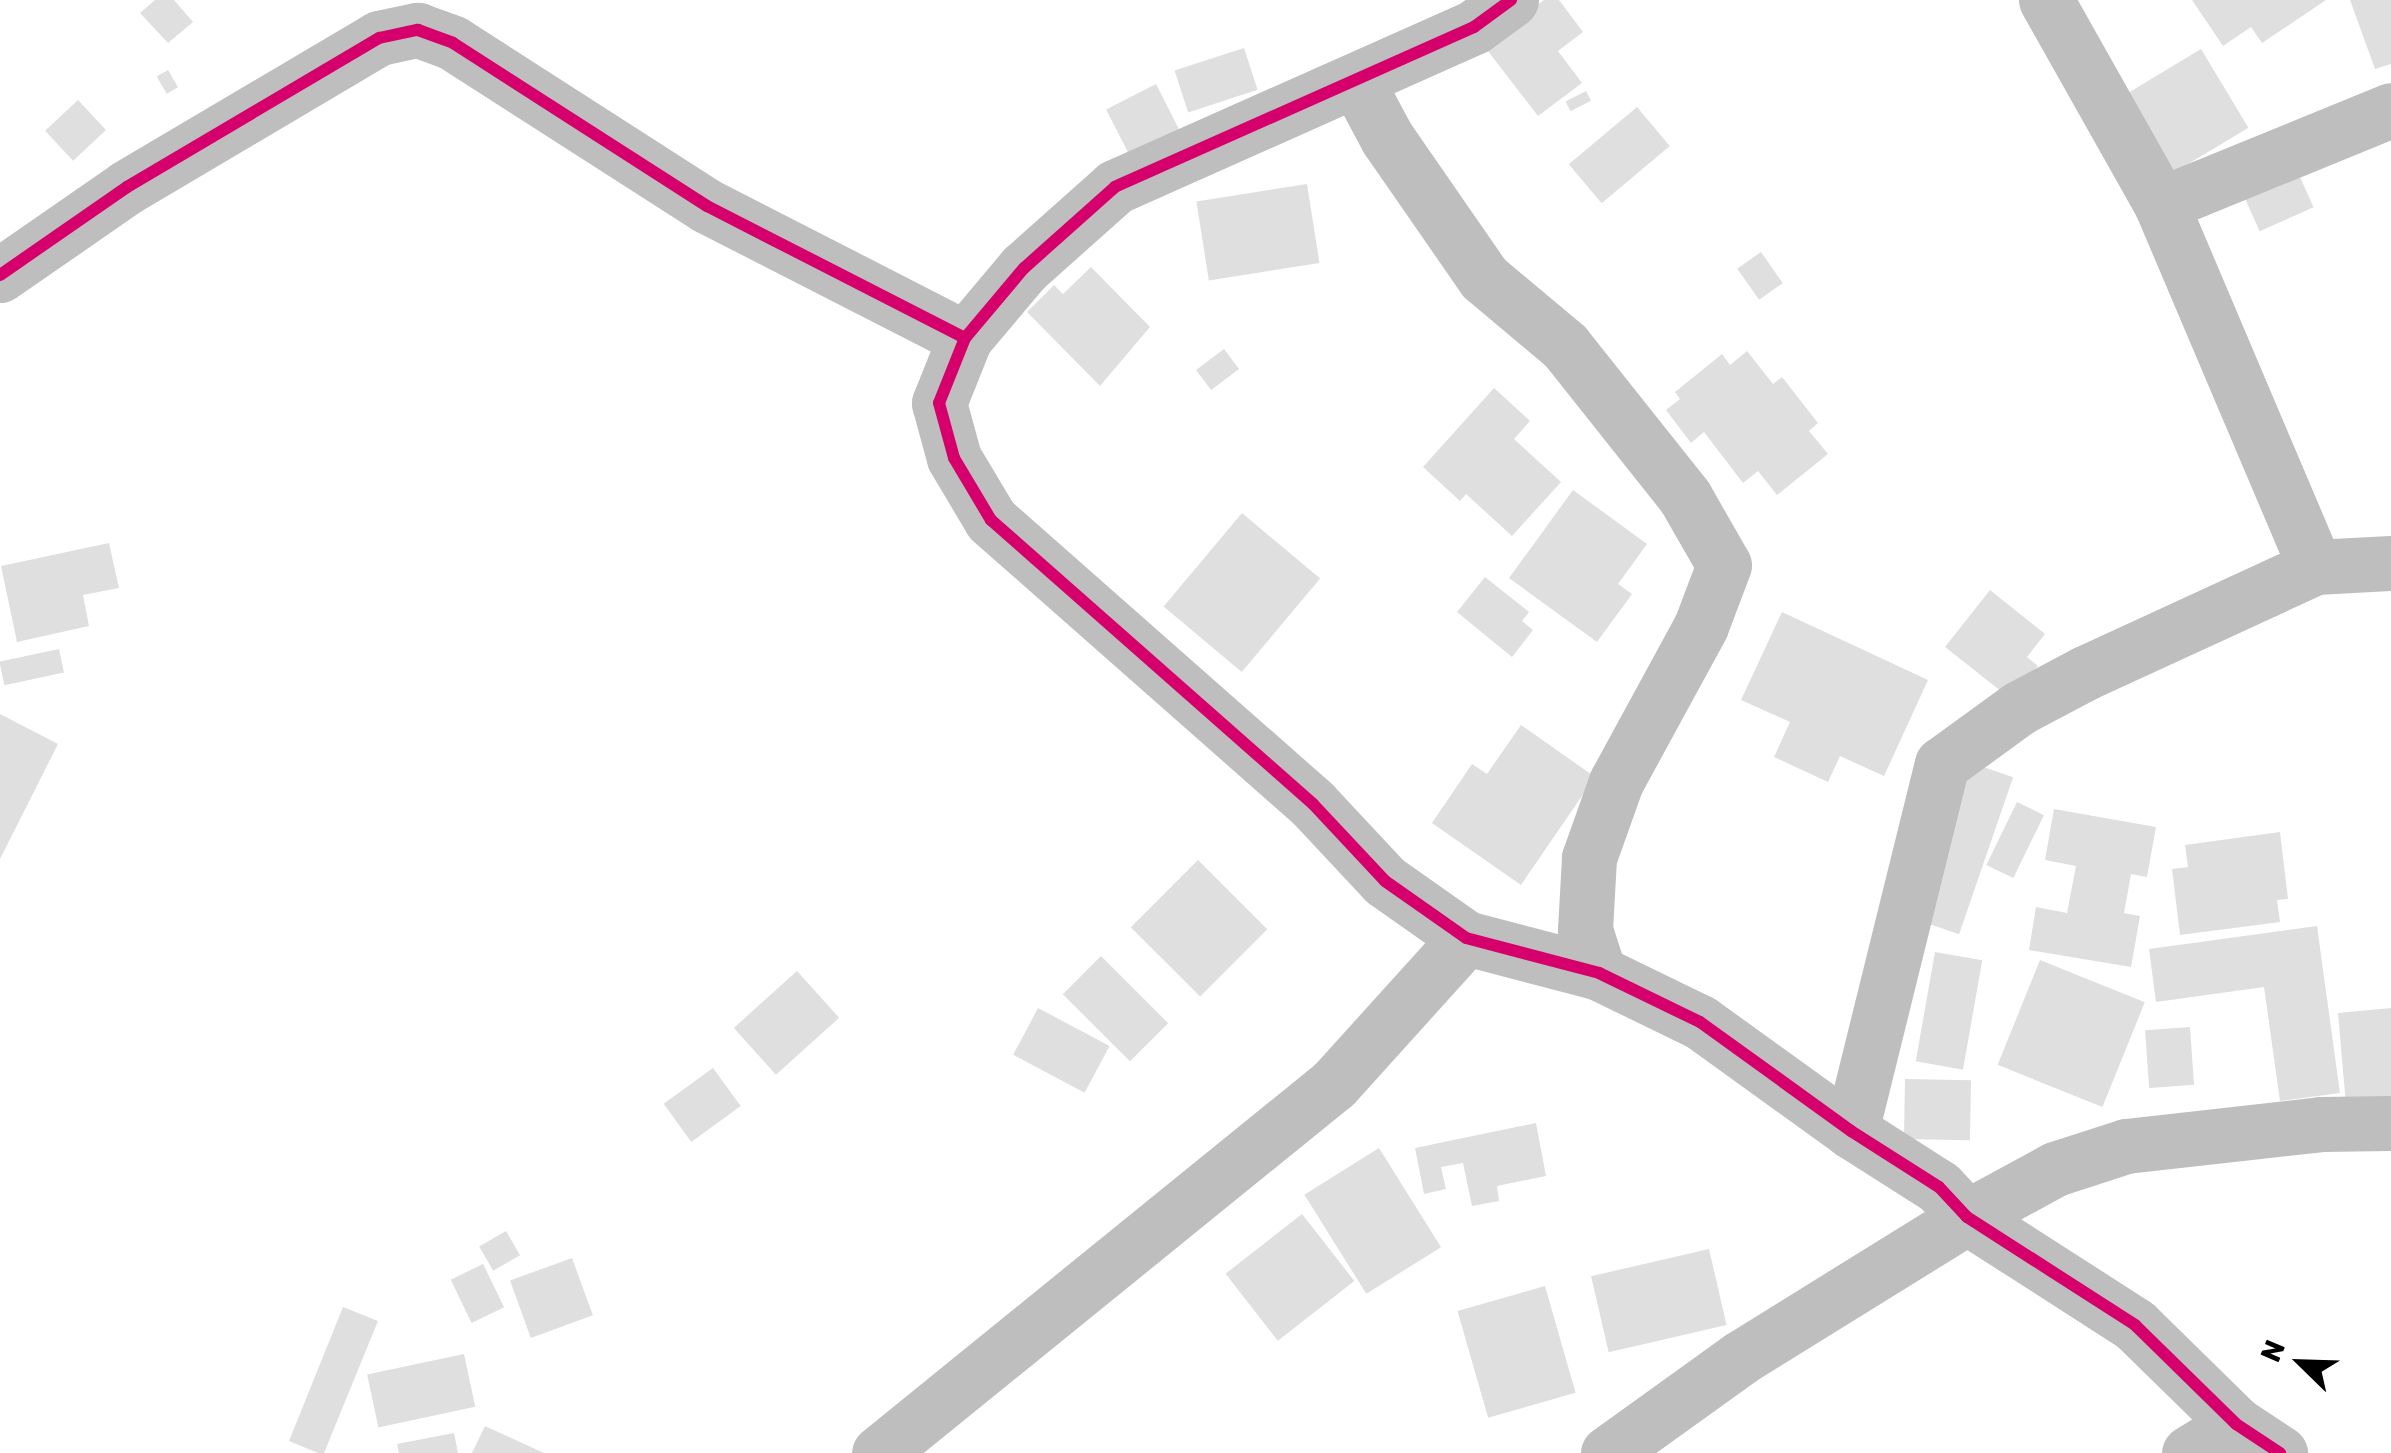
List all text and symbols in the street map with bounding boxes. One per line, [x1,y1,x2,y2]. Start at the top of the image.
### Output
north arrow [2251,1313,2351,1413]
text: N [2254,1335,2292,1367]

